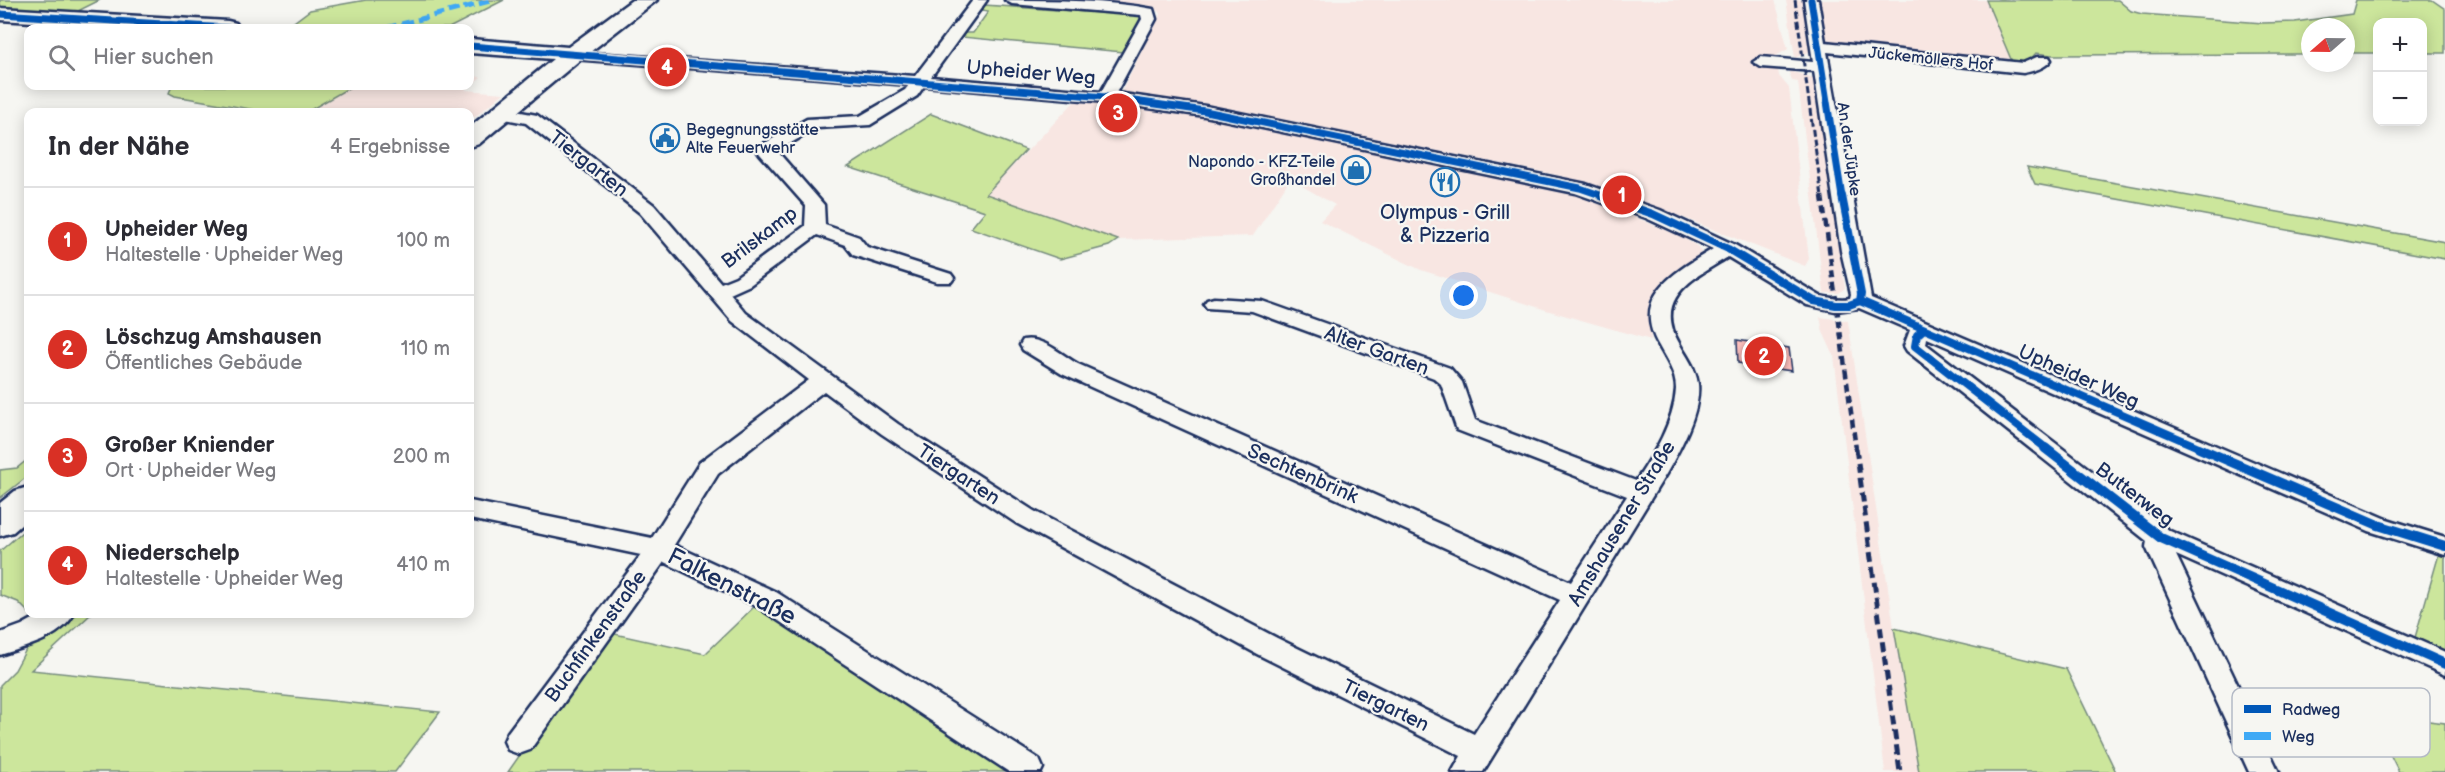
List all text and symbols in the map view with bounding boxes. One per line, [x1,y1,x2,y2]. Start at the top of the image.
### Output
north arrow [2301,18,2355,72]
map controls [2373,18,2427,126]
button: + [2373,18,2427,72]
search box [24,24,474,90]
icon: search [45,41,78,74]
street label: Jückemöllers Hof [1868,43,1994,75]
text: Hier suchen [93,44,214,71]
pin: 4 [648,44,686,90]
street label: Upheider Weg [965,55,1096,91]
button: − [2373,72,2427,126]
pin: 3 [1098,90,1138,136]
street label: An der Jüpke [1833,101,1865,198]
place label: Begegnungsstätte Alte Feuerwehr [686,121,819,158]
public building icon: Begegnungsstätte Alte Feuerwehr [649,122,681,154]
street label: Tiergarten [544,126,633,202]
text: In der Nähe [48,132,190,163]
text: 4 Ergebnisse [330,135,450,159]
place label: Napondo - KFZ-Teile Großhandel [1188,153,1336,190]
shop icon: Napondo - KFZ-Teile Großhandel [1340,154,1372,186]
restaurant icon: Olympus - Grill & Pizzeria [1429,166,1461,198]
pin: 1 [1602,172,1642,218]
street label: Brilskamp [717,201,802,274]
place label: Olympus - Grill & Pizzeria [1380,201,1510,248]
text: Upheider Weg [105,216,248,243]
text: 1 [63,229,72,253]
text: 100 m [397,229,450,253]
text: Haltestelle · Upheider Weg [105,243,343,267]
your location [1449,281,1478,310]
street label: Alter Garten [1321,321,1432,381]
text: Löschzug Amshausen [105,324,322,351]
pin: 2 [1744,334,1784,378]
text: 2 [62,337,73,361]
text: 110 m [401,337,450,361]
street label: Upheider Weg [2015,340,2143,414]
text: Öffentliches Gebäude [105,351,302,375]
text: Großer Kniender [105,432,274,459]
street label: Amshausener Straße [1563,436,1681,611]
street label: Tiergarten [913,439,1004,510]
street label: Sechtenbrink [1243,439,1362,509]
text: 3 [62,445,73,469]
text: 200 m [393,445,450,469]
street label: Butterweg [2090,457,2178,532]
text: Ort · Upheider Weg [105,459,276,483]
text: Niederschelp [105,540,240,567]
street label: Falkenstraße [663,542,801,631]
text: 4 [62,553,73,577]
text: 410 m [396,553,450,577]
street label: Buchfinkenstraße [540,566,652,707]
text: Haltestelle · Upheider Weg [105,567,343,591]
street label: Tiergarten [1338,675,1433,737]
legend [2232,688,2430,757]
text: Radweg [2282,701,2340,720]
text: Weg [2282,728,2314,747]

